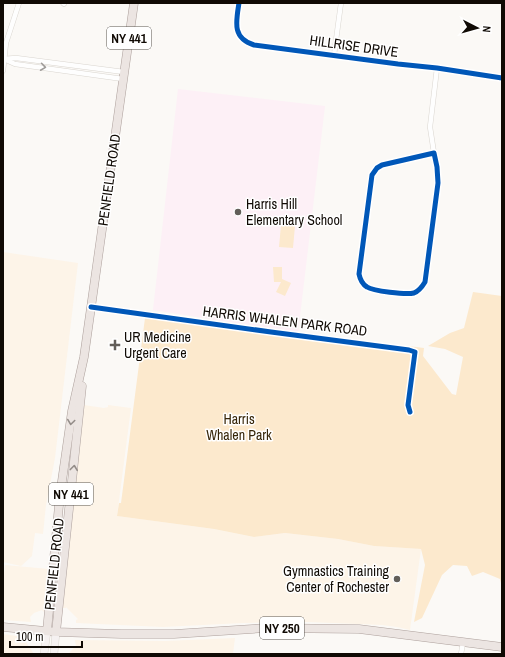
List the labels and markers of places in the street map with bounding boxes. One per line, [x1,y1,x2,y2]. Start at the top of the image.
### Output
place label: Harris Hill Elementary School [246,195,342,229]
marker: Harris Hill Elementary School [233,207,243,217]
place label: UR Medicine Urgent Care [124,328,191,362]
marker: UR Medicine Urgent Care [109,339,121,351]
place label: Gymnastics Training Center of Rochester [283,562,390,596]
marker: Gymnastics Training Center of Rochester [392,574,402,584]

